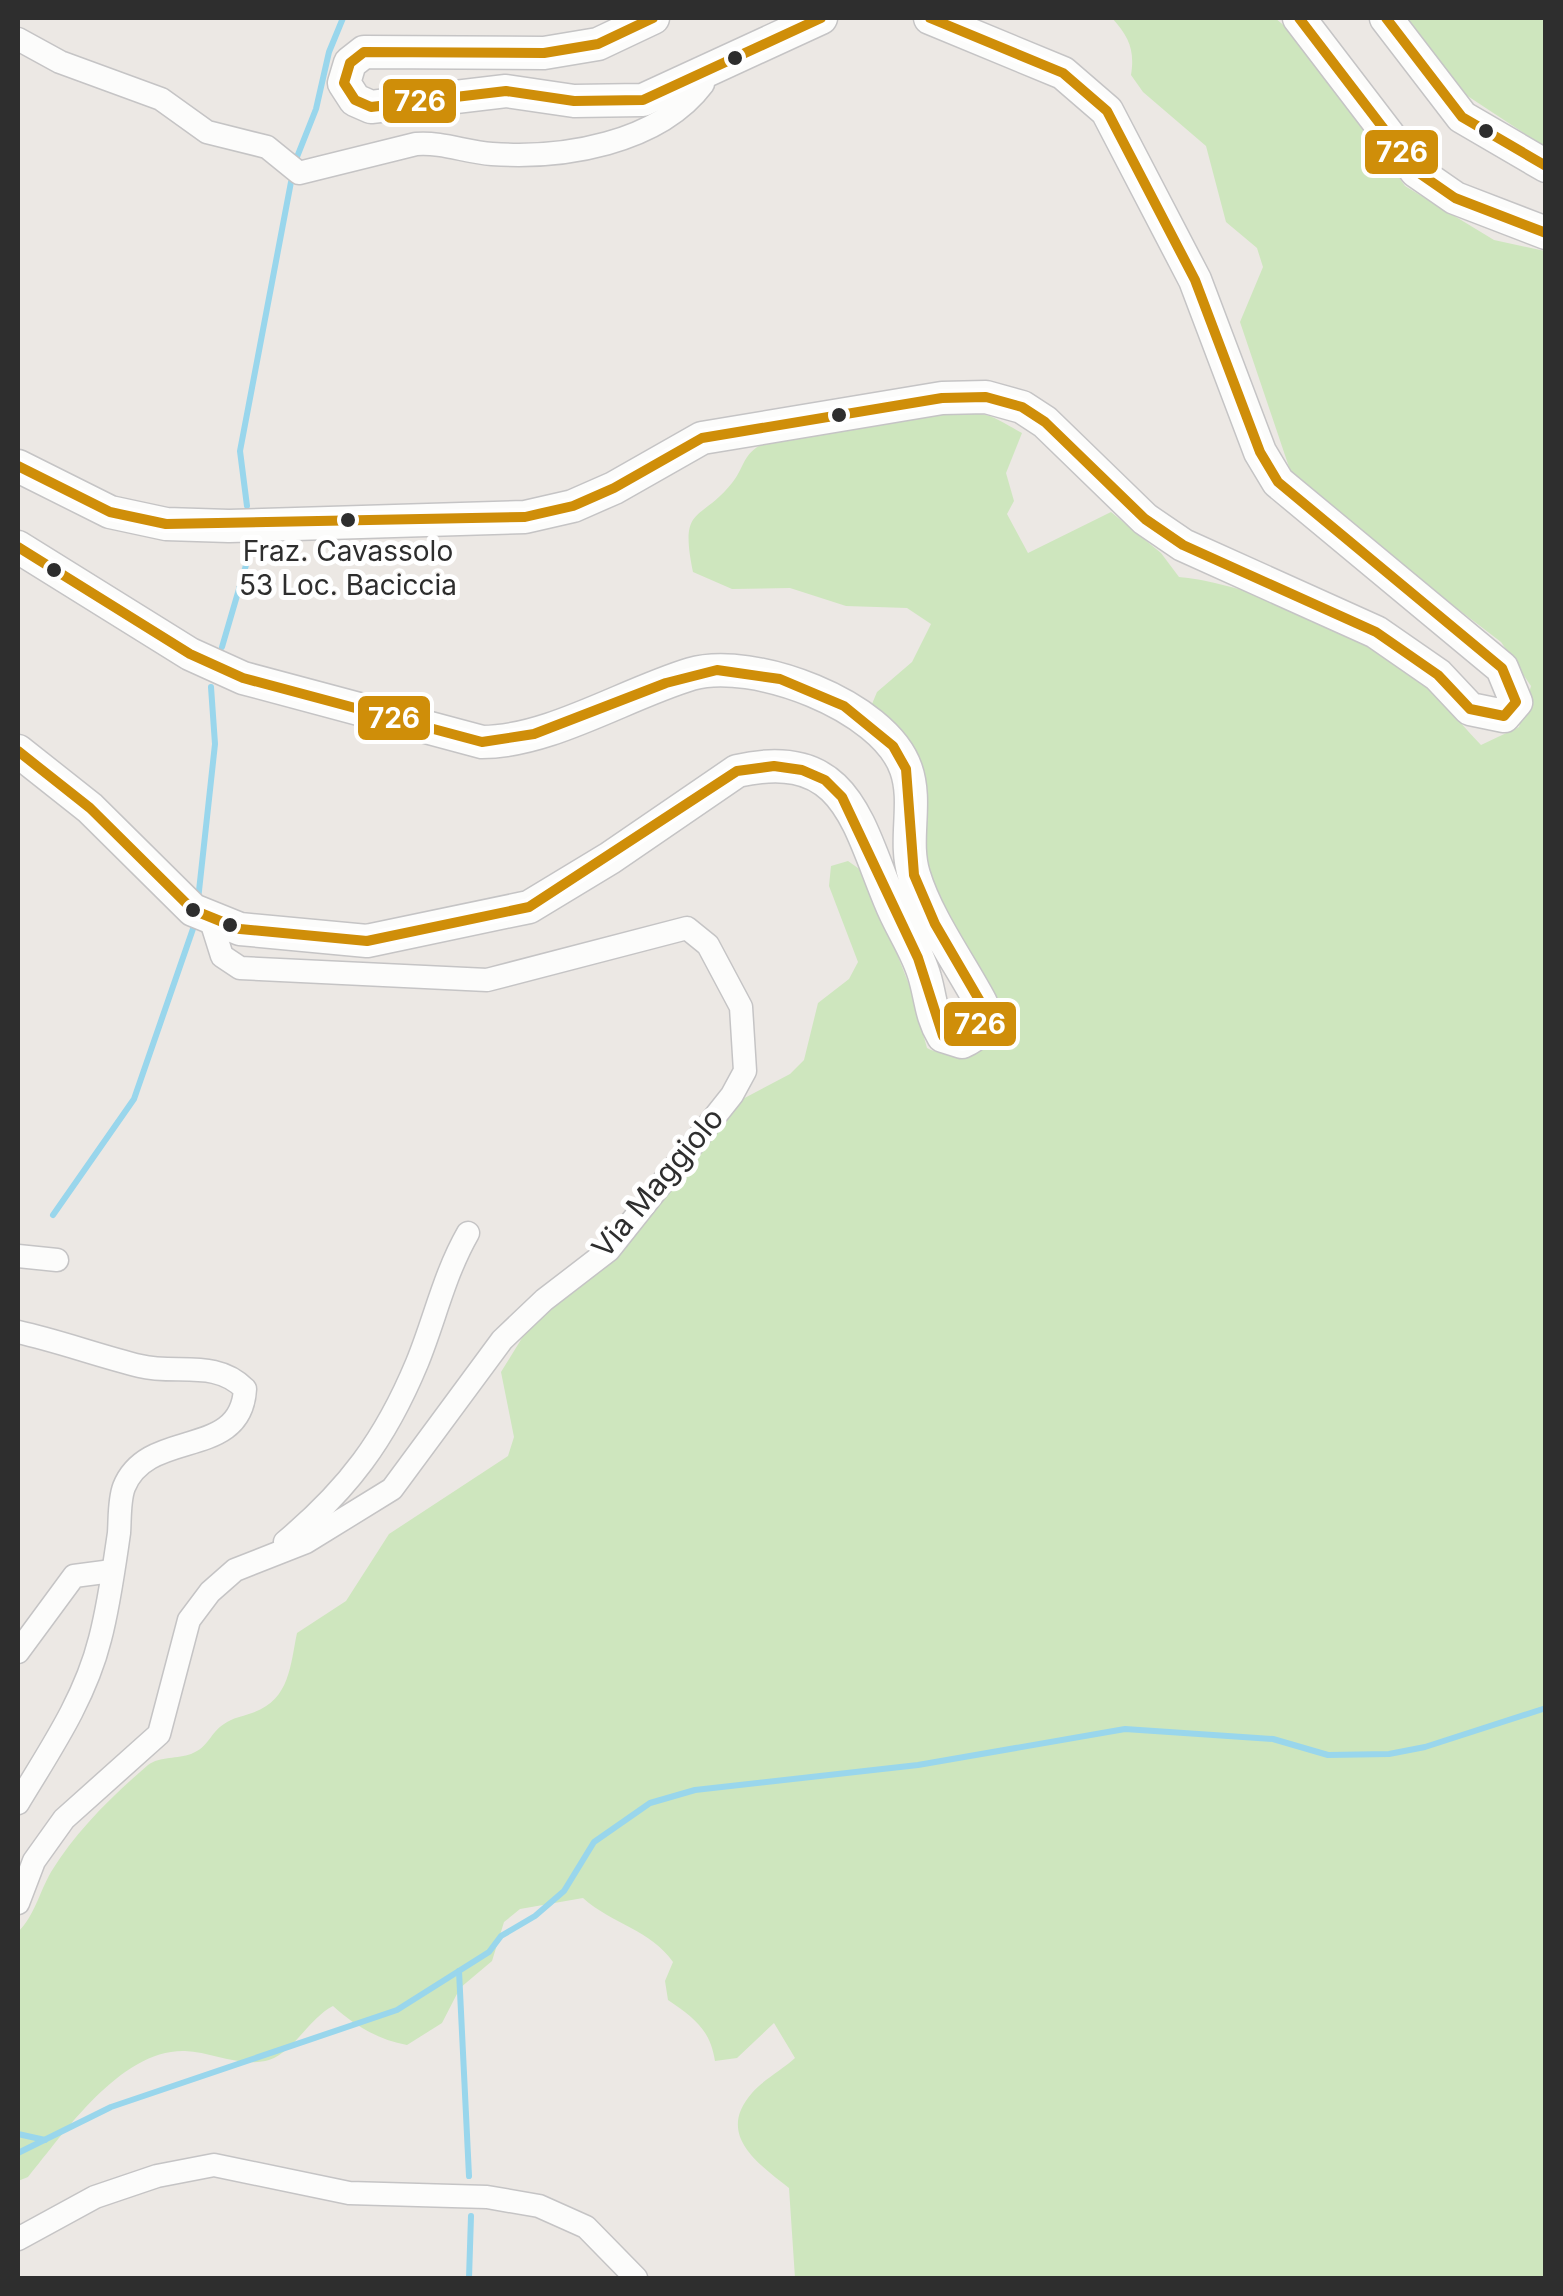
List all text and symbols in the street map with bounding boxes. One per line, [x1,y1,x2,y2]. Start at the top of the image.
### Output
unlabelled marker [725,48,745,68]
line badge: 726 [381,77,458,125]
text: 726 [394,84,446,118]
unlabelled marker [1476,121,1496,141]
line badge: 726 [1363,128,1440,176]
text: 726 [1376,135,1428,169]
unlabelled marker [829,405,849,425]
marker: Fraz. Cavassolo 53 Loc. Baciccia [338,510,358,530]
place label: Fraz. Cavassolo 53 Loc. Baciccia [239,534,457,602]
unlabelled marker [44,560,64,580]
line badge: 726 [356,694,432,742]
text: 726 [368,701,420,735]
unlabelled marker [183,900,203,920]
unlabelled marker [220,915,240,935]
line badge: 726 [942,1000,1018,1048]
text: 726 [954,1007,1006,1041]
street label: Via Maggiolo [584,1100,730,1265]

